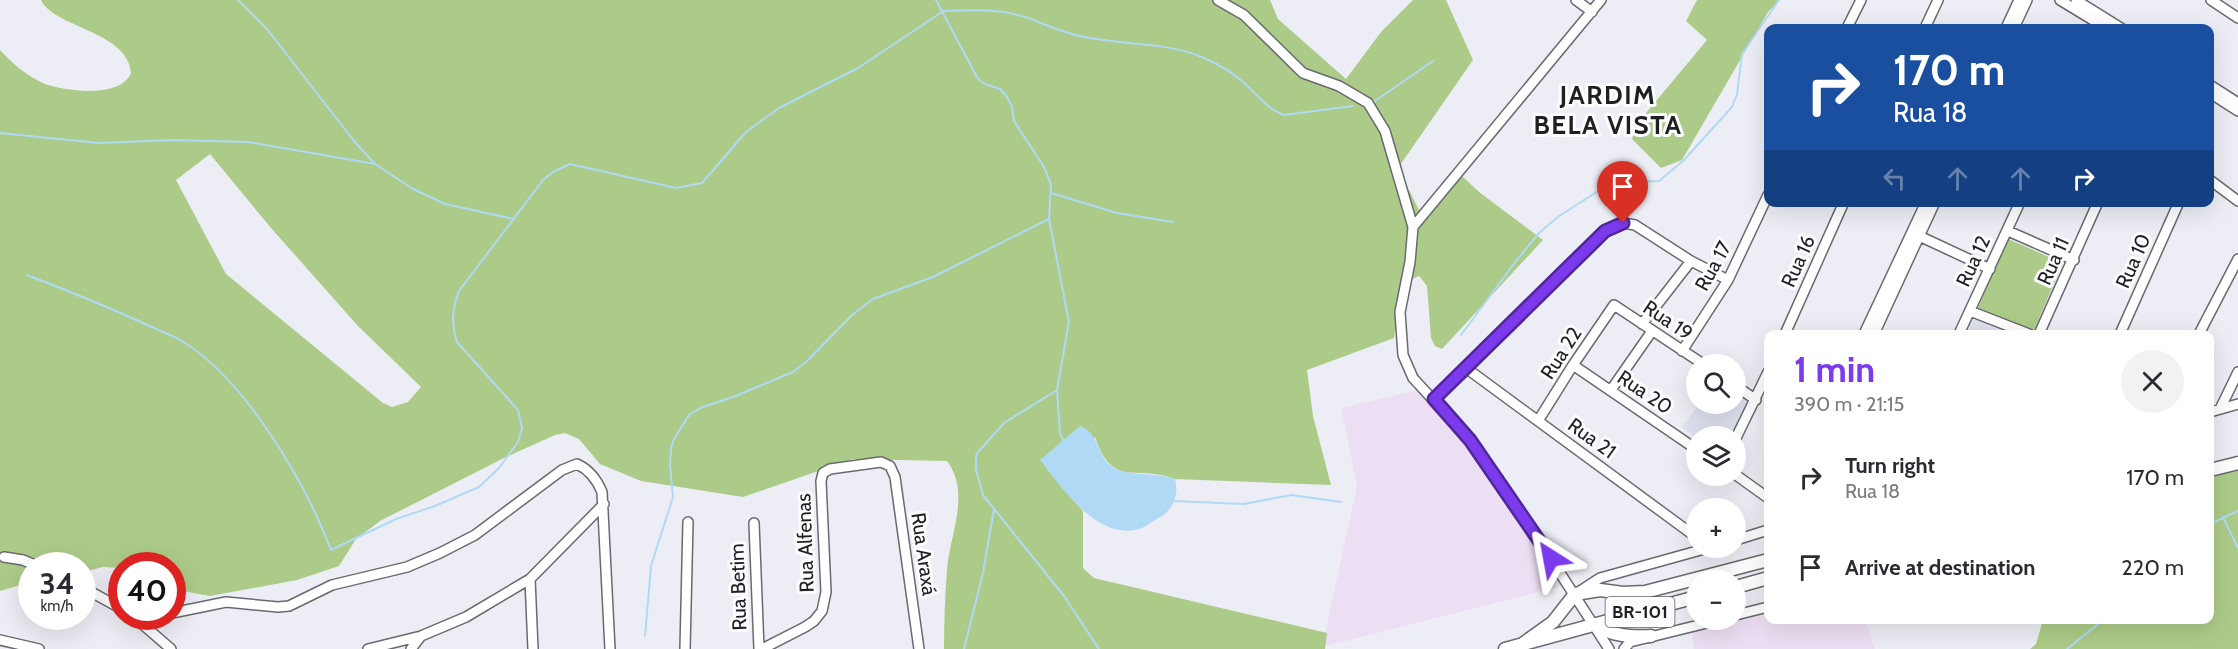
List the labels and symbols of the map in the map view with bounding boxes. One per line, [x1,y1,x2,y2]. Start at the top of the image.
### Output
district label: JARDIM BELA VISTA [1534,79,1682,141]
pin [1597,161,1648,223]
street label: Rua 10 [2110,230,2156,292]
street label: Rua 16 [1776,231,1820,291]
street label: Rua 12 [1951,232,1995,290]
street label: Rua 11 [2032,234,2074,288]
street label: Rua 17 [1690,237,1736,295]
street label: Rua 19 [1639,295,1697,345]
street label: Rua 22 [1535,322,1587,384]
street label: Rua 20 [1613,365,1677,419]
street label: Rua 21 [1563,413,1621,463]
street label: Rua Alfenas [791,493,819,593]
street label: Rua Araxá [906,511,942,597]
position arrow [1519,526,1583,590]
street label: Rua Betim [724,543,752,631]
speed limit sign: 40 [108,552,186,630]
road number: BR-101 [1606,597,1674,627]

